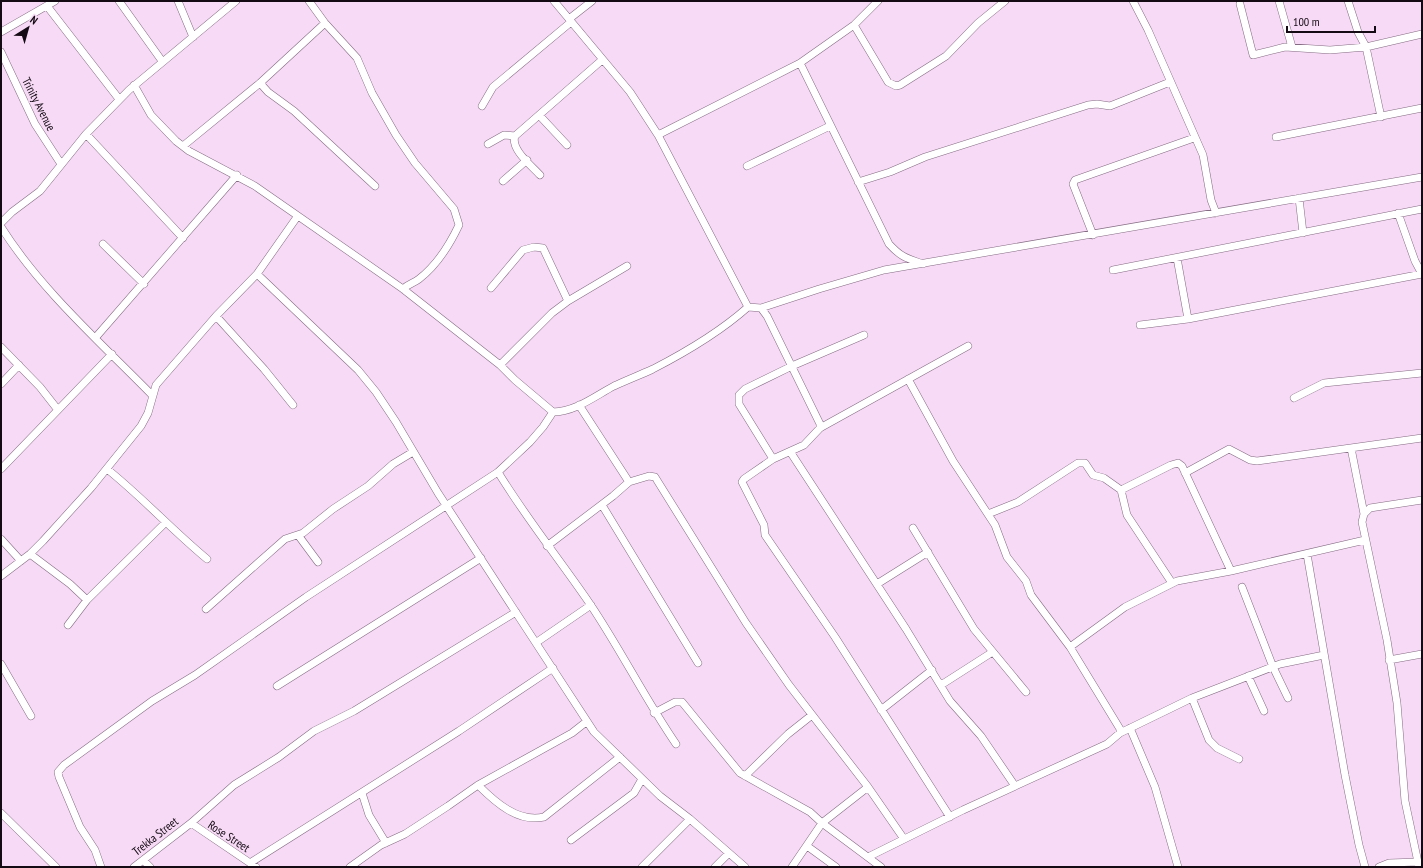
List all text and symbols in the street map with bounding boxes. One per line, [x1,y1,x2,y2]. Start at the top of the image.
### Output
north arrow [8,8,48,48]
scale bar [1287,8,1375,34]
text: N [27,13,41,27]
text: 100 m [1293,14,1320,29]
street label: Trinity Avenue [19,75,59,133]
street label: Trekka Street [129,813,181,859]
street label: Rose Street [205,817,253,855]

